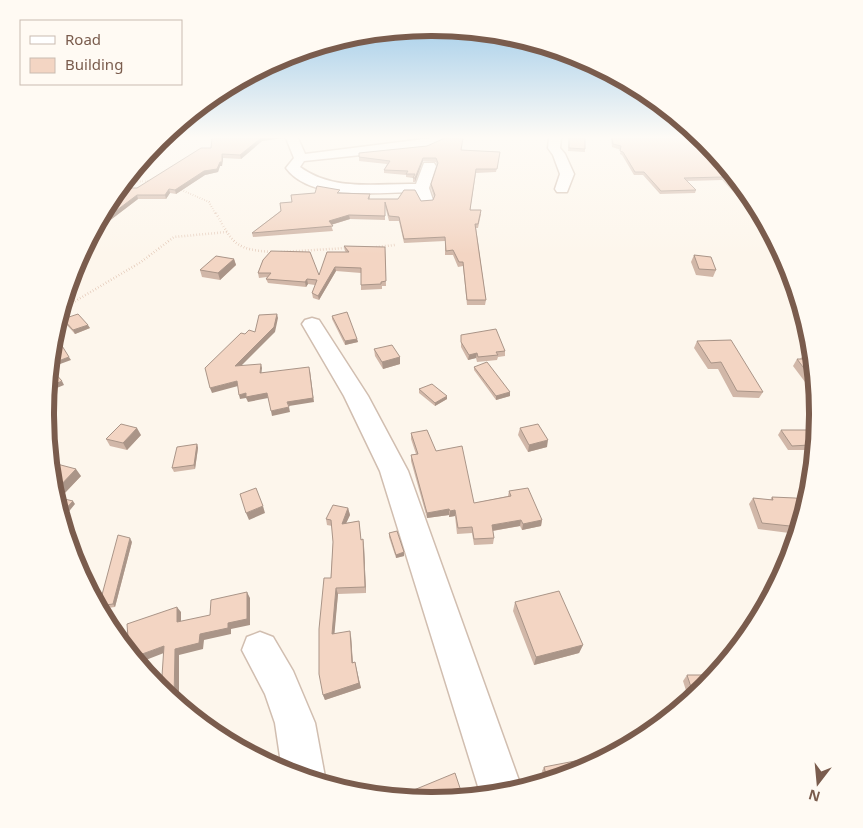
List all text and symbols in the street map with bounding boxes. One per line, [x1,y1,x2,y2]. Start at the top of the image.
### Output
legend [20,20,182,85]
text: Road [65,29,101,49]
text: Building [65,54,123,74]
north arrow [793,758,843,808]
text: N [806,785,822,807]

